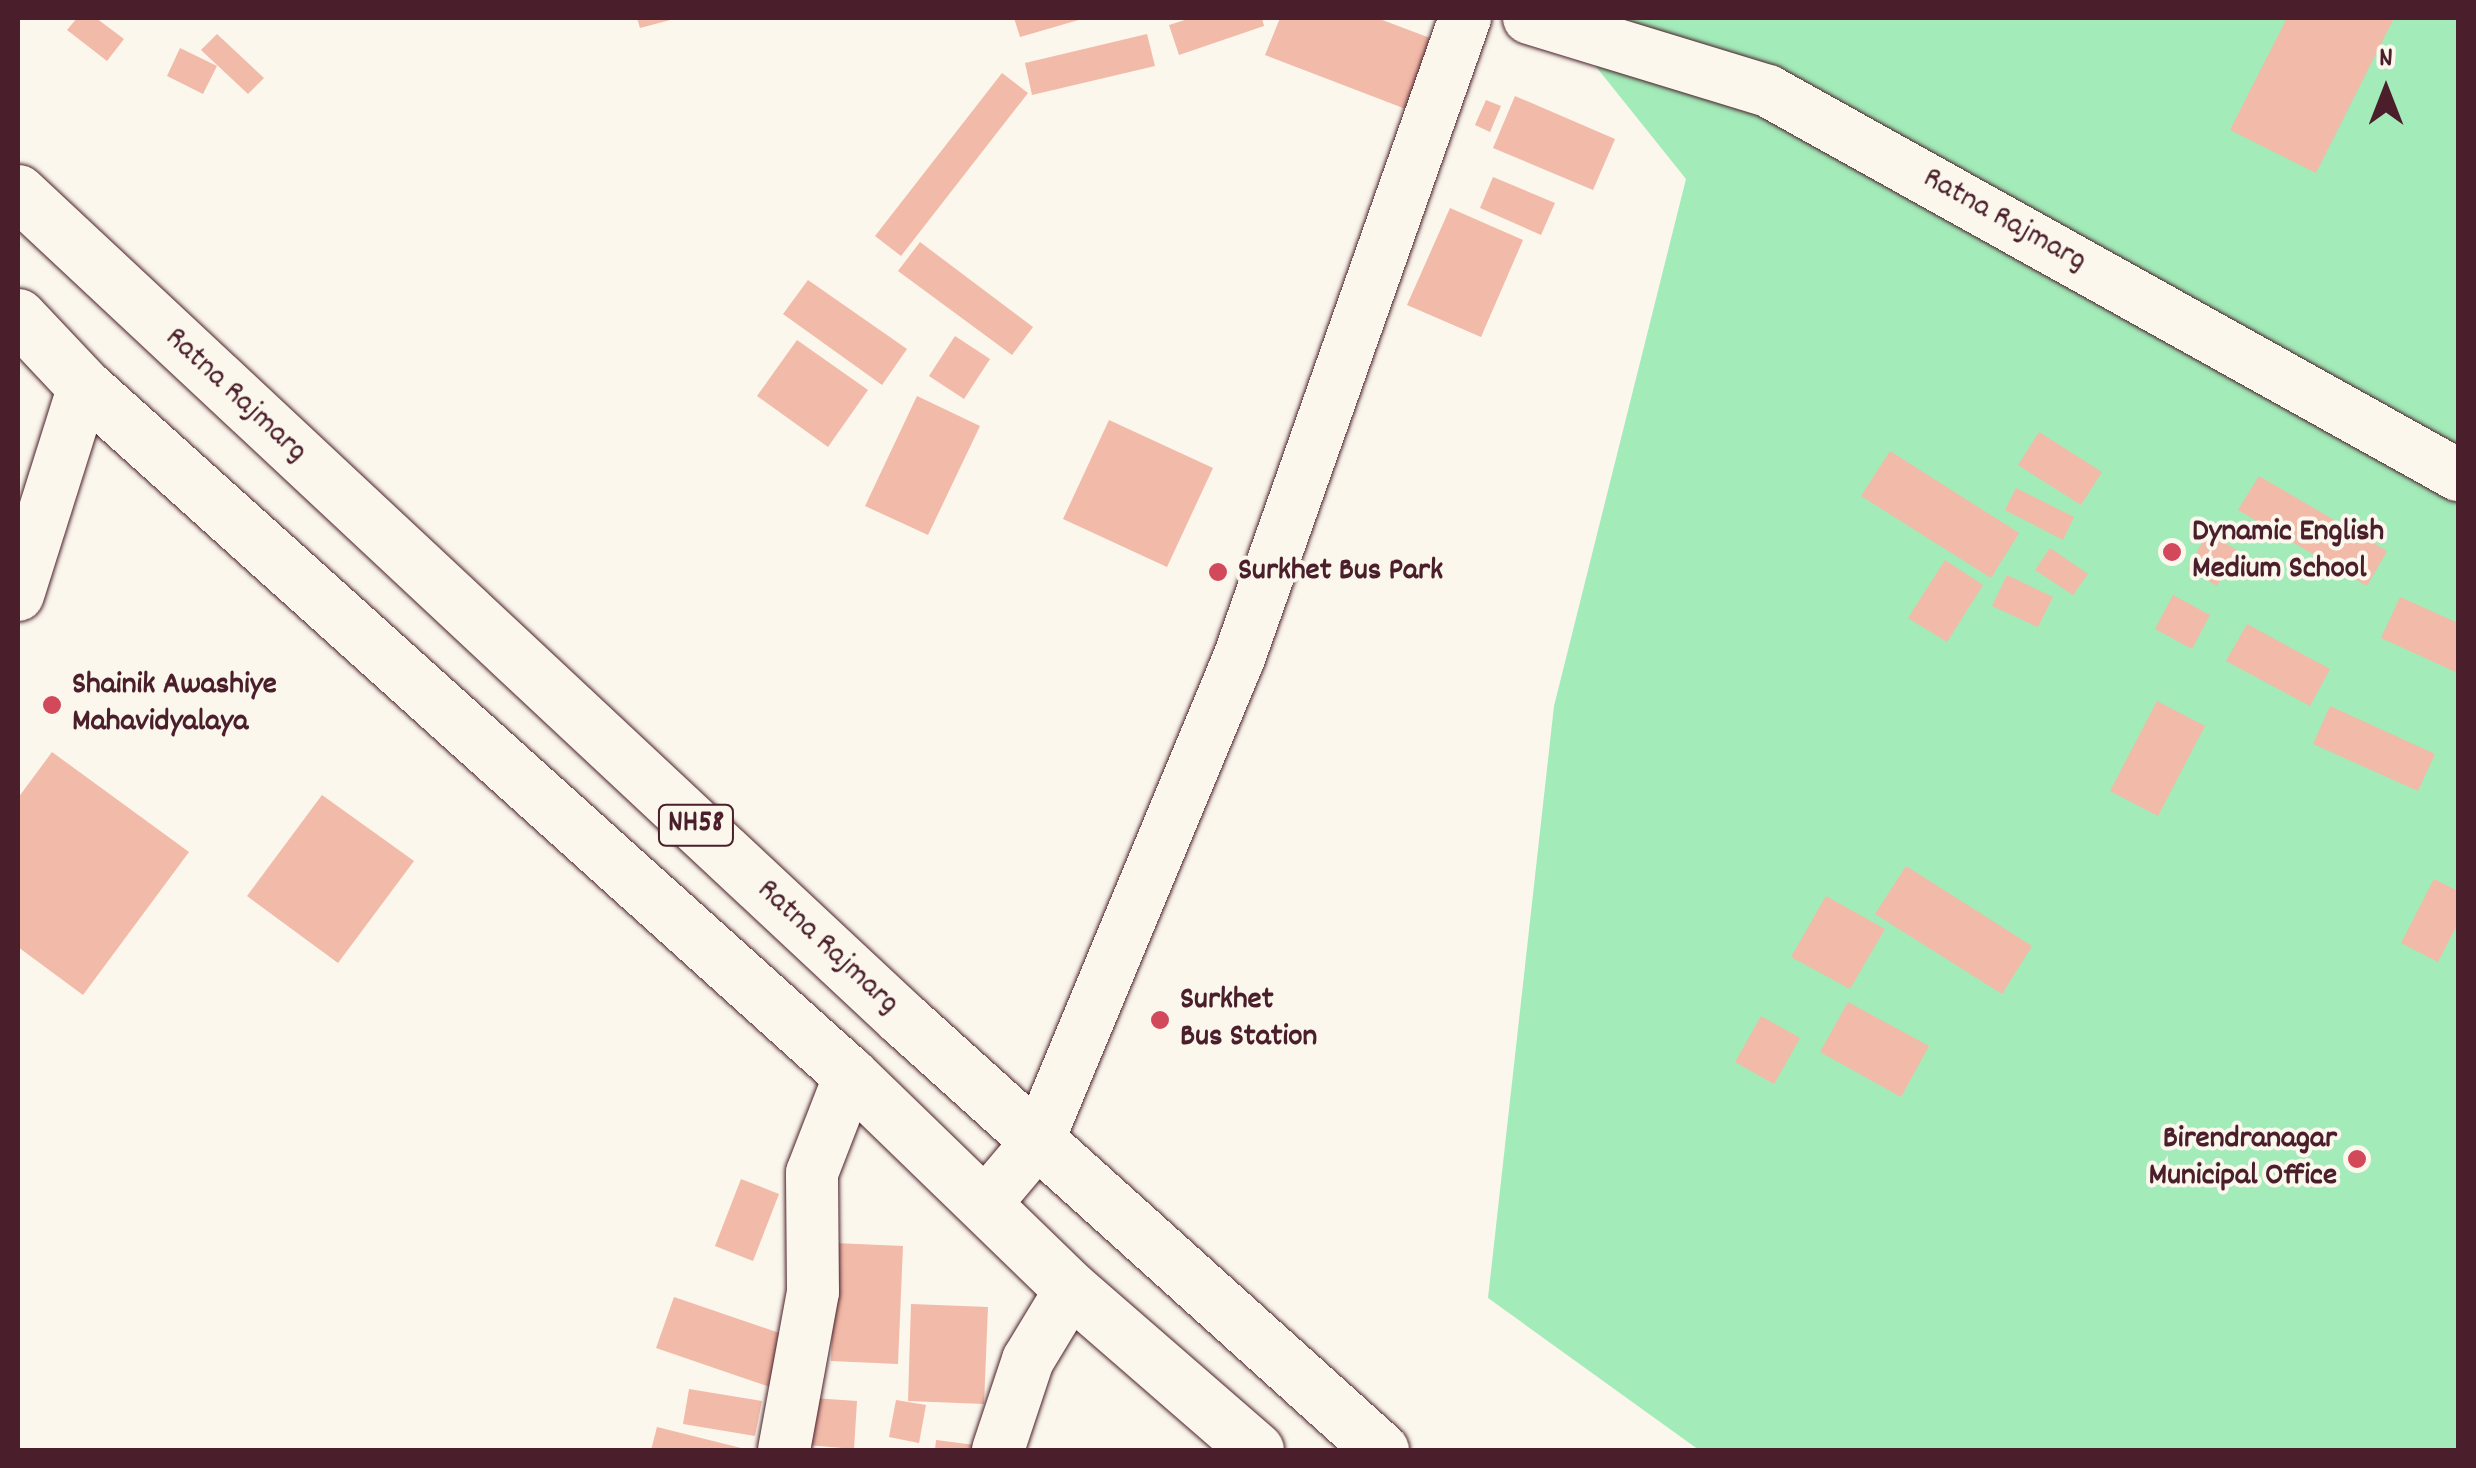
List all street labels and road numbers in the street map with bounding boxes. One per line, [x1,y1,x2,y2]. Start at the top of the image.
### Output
street label: Ratna Rajmarg [1915,160,2093,282]
street label: Ratna Rajmarg [156,320,314,472]
road number: NH58 [656,800,736,850]
street label: Ratna Rajmarg [748,872,906,1024]

